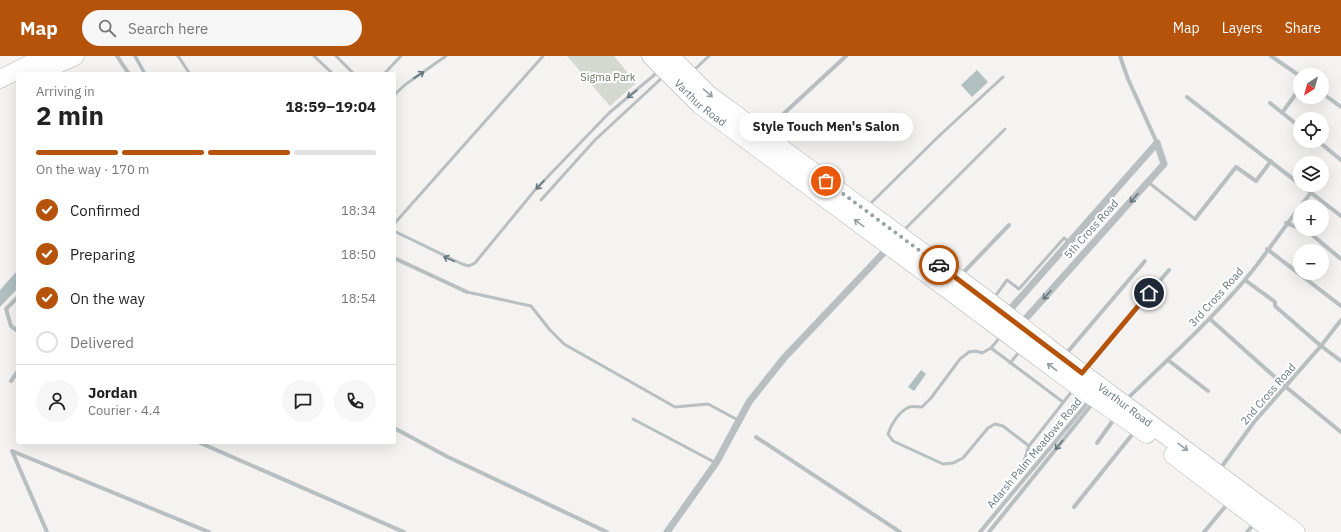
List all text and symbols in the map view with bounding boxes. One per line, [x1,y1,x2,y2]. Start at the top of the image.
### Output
search box [82,10,362,46]
text: Map [20,16,58,40]
icon: search [96,17,118,39]
text: Search here [128,19,208,38]
text: Map [1173,19,1200,37]
text: Layers [1222,19,1263,37]
text: Share [1285,19,1321,37]
north arrow [1293,68,1329,104]
map controls [1293,68,1329,280]
one-way arrow [414,70,425,79]
park label: Sigma Park [580,70,636,84]
street label: Varthur Road [671,76,729,129]
text: Arriving in [36,83,95,100]
one-way arrow [703,89,713,98]
one-way arrow [627,90,638,98]
text: 18:59–19:04 [285,97,376,116]
text: 2 min [36,98,104,132]
button: locate [1293,112,1329,148]
callout: Style Touch Men's Salon [739,113,913,141]
text: Style Touch Men's Salon [753,118,899,135]
button: layers [1293,156,1329,192]
text: On the way · 170 m [36,161,149,178]
pin [809,164,843,198]
icon: bag [815,170,837,192]
one-way arrow [535,180,545,190]
one-way arrow [1129,193,1138,203]
street label: 5th Cross Road [1061,197,1121,261]
icon: check [36,199,58,221]
button: + [1293,200,1329,236]
text: Confirmed [70,201,140,220]
text: 18:34 [341,202,376,219]
one-way arrow [854,219,865,227]
icon: check [36,243,58,265]
button: − [1293,244,1329,280]
text: Preparing [70,245,135,264]
courier [919,245,959,285]
text: 18:50 [341,246,376,263]
one-way arrow [443,254,455,262]
icon: car [928,254,950,276]
street label: 3rd Cross Road [1186,264,1246,330]
pin [1132,276,1166,310]
icon: home [1138,282,1160,304]
icon: check [36,287,58,309]
text: On the way [70,289,145,308]
text: 18:54 [341,290,376,307]
one-way arrow [1042,290,1051,300]
text: Delivered [70,333,134,352]
street label: 2nd Cross Road [1237,360,1299,428]
one-way arrow [1047,363,1058,371]
button: person [36,380,78,422]
button: chat [282,380,324,422]
button: phone [334,380,376,422]
street label: Varthur Road [1095,380,1155,430]
text: Jordan [88,383,137,402]
street label: Adarsh Palm Meadows Road [984,395,1084,511]
text: Courier · 4.4 [88,402,160,419]
one-way arrow [1055,440,1064,451]
one-way arrow [1177,442,1188,451]

